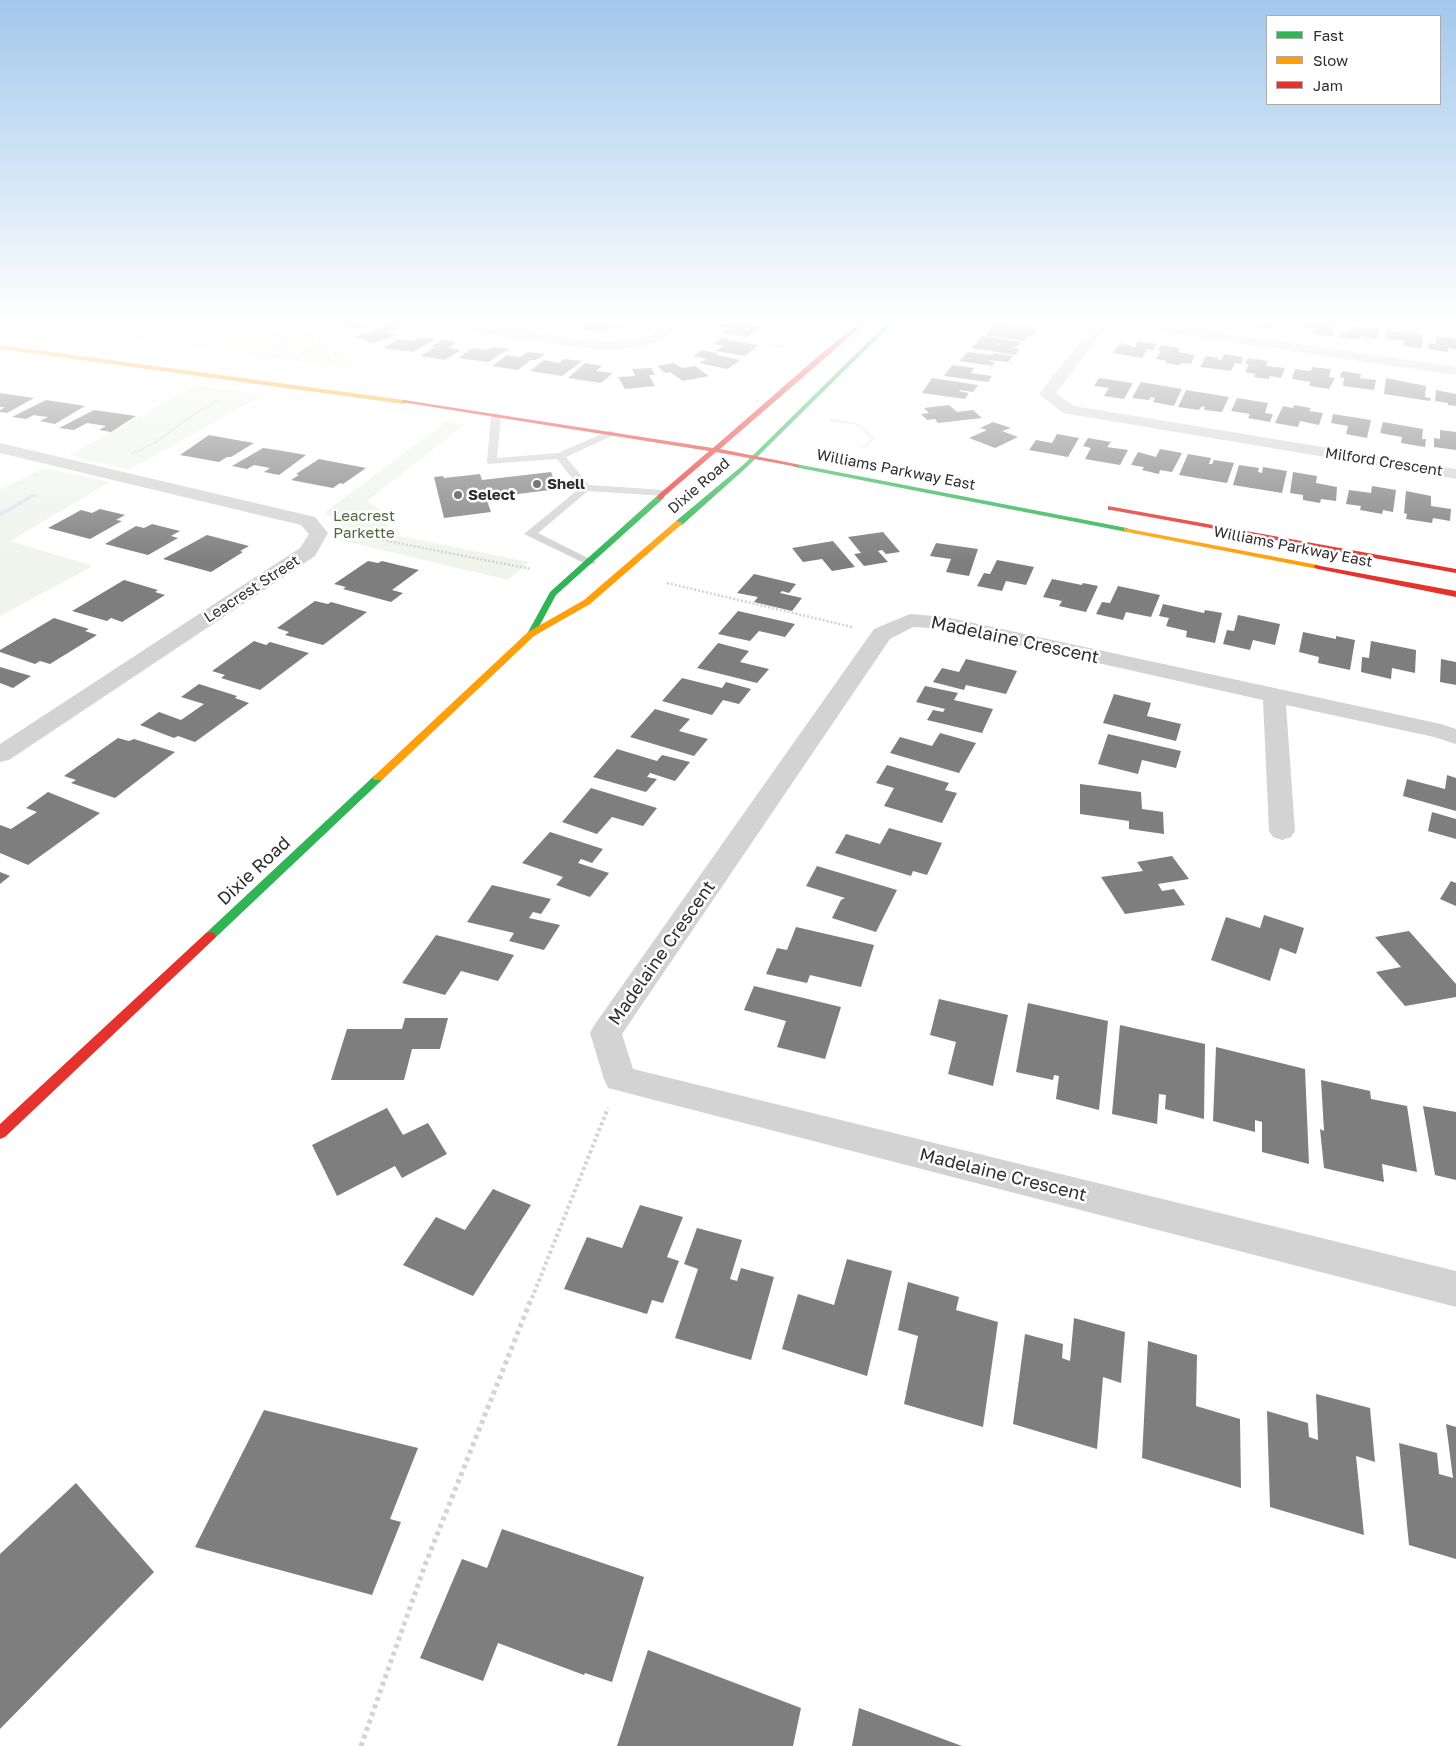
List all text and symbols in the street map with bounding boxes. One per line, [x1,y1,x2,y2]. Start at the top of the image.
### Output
legend [1266,15,1441,105]
text: Fast [1313,26,1344,44]
text: Slow [1313,51,1348,69]
text: Jam [1313,76,1343,94]
street label: Milford Crescent [1324,444,1444,480]
street label: Williams Parkway East [815,446,977,494]
street label: Dixie Road [664,454,734,518]
place label: Shell [547,475,585,493]
marker: Shell [531,478,543,490]
place label: Select [468,486,515,504]
marker: Select [452,489,464,501]
park label: Leacrest Parkette [333,507,395,542]
street label: Williams Parkway East [1212,523,1374,571]
street label: Leacrest Street [201,551,303,627]
street label: Madelaine Crescent [929,612,1101,668]
street label: Dixie Road [213,832,295,910]
street label: Madelaine Crescent [604,877,720,1029]
street label: Madelaine Crescent [917,1144,1089,1206]

